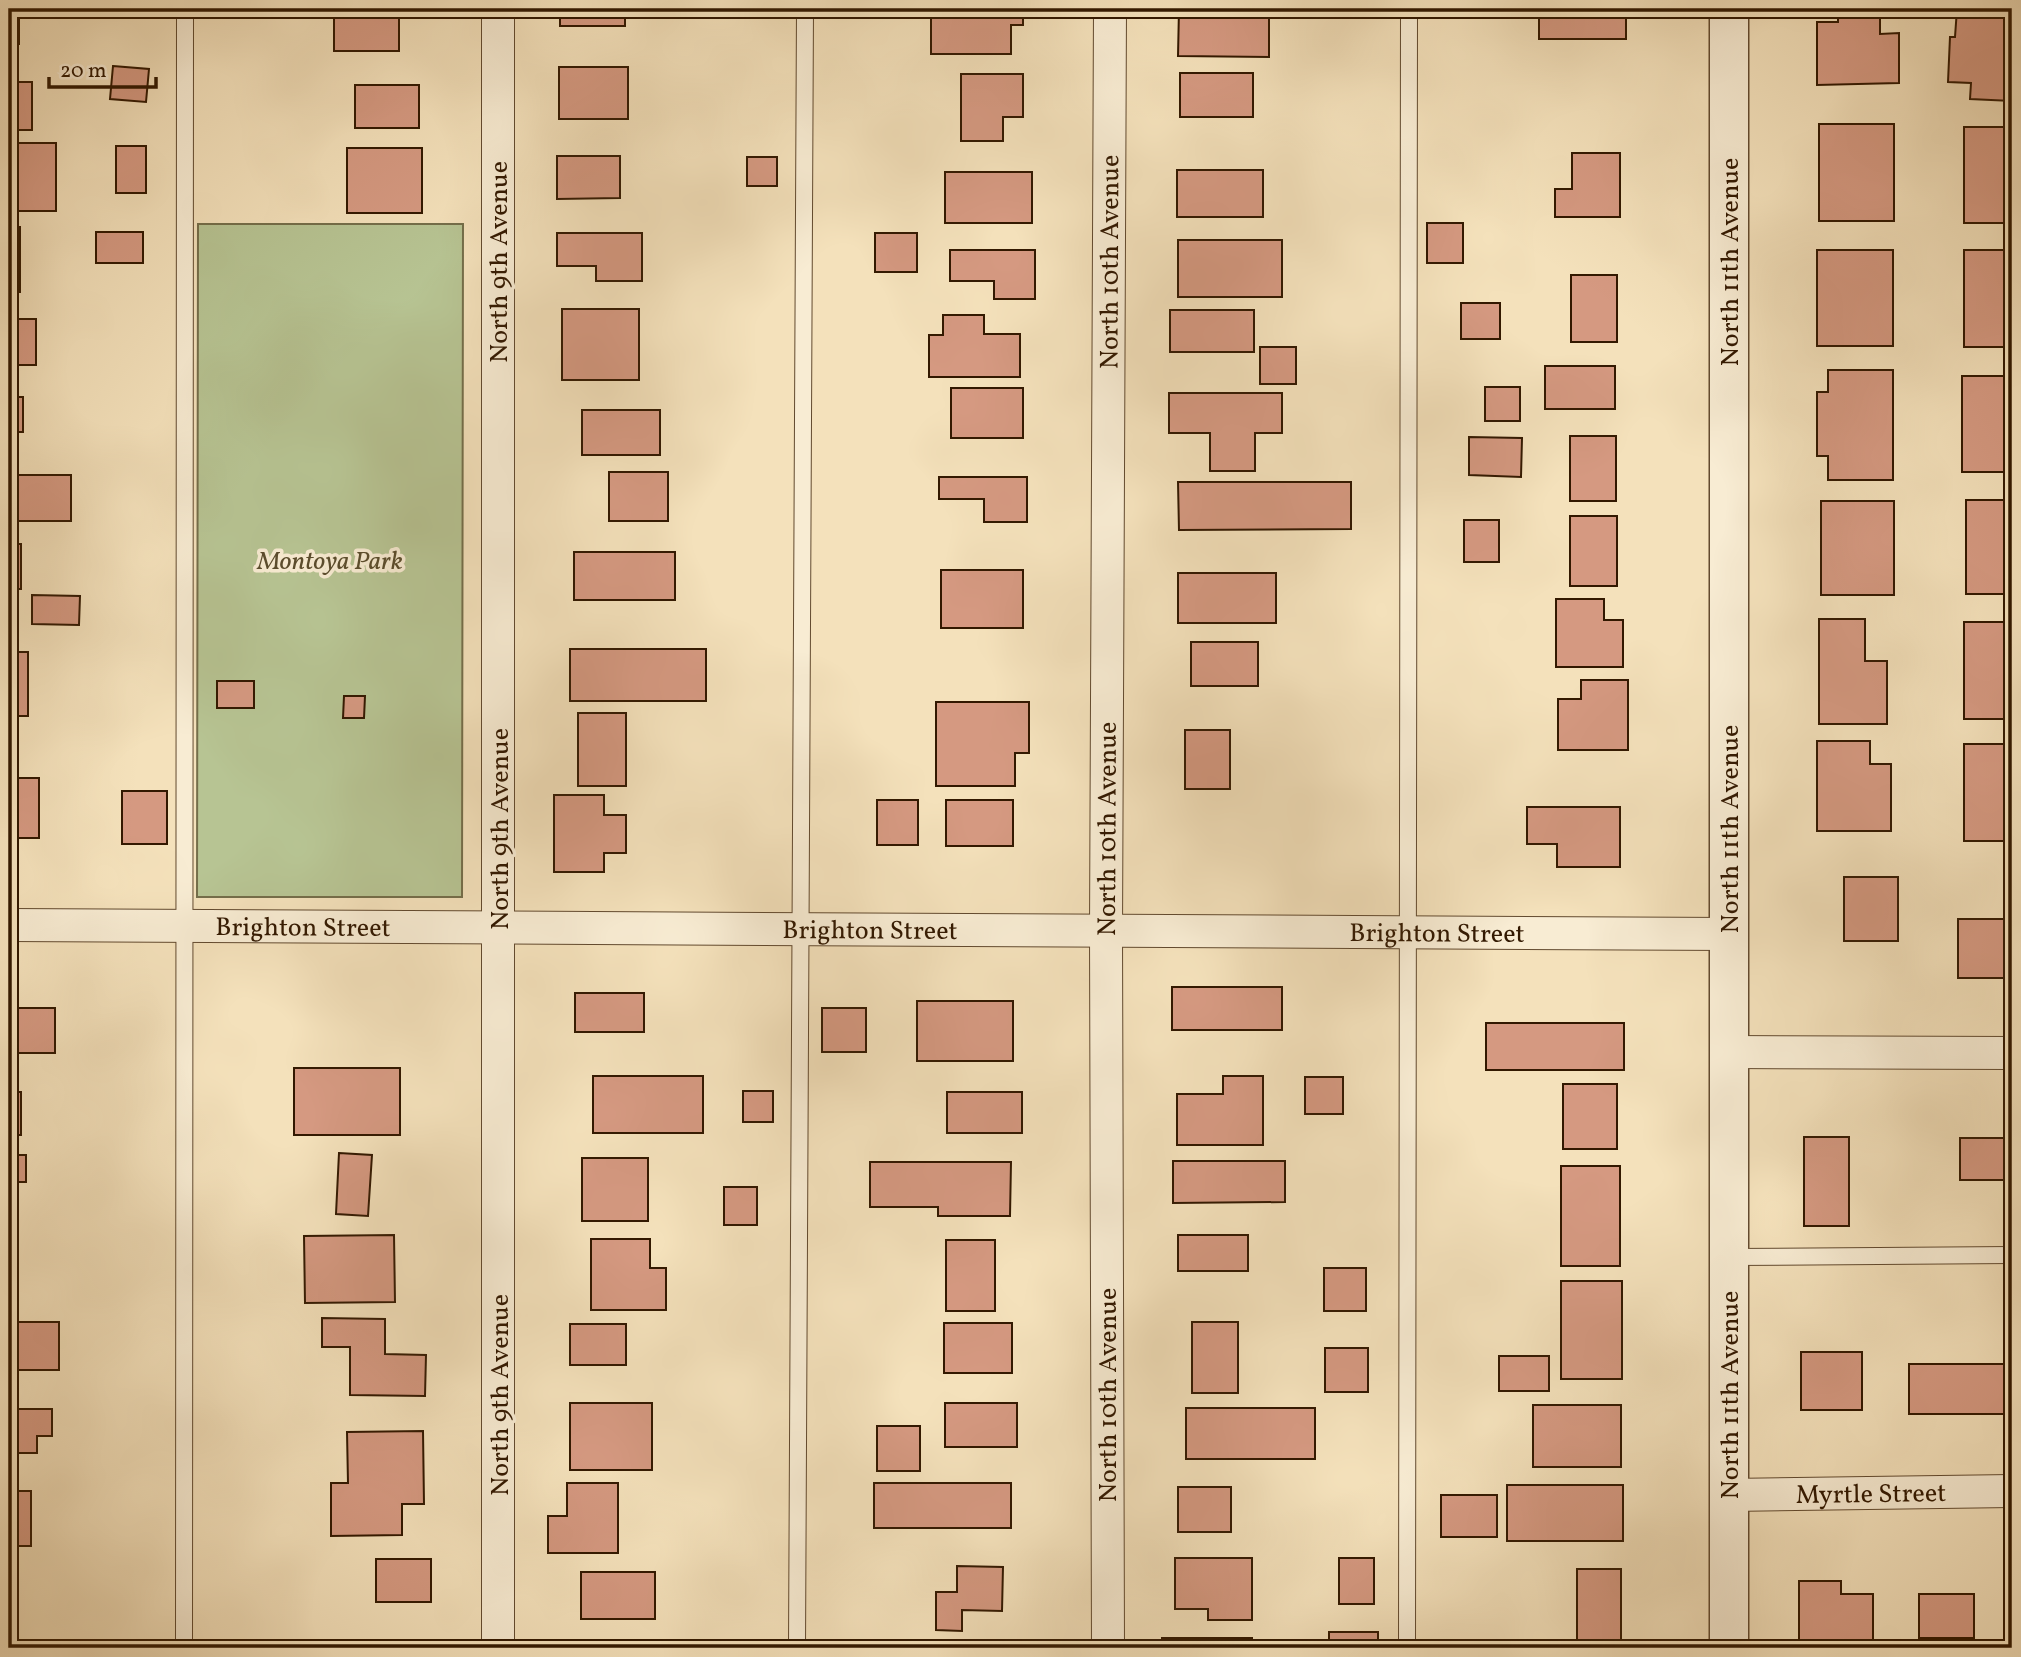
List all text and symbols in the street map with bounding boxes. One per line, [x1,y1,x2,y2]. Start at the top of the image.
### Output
scale bar [49,46,156,90]
text: 20 m [60,57,106,86]
street label: North 10th Avenue [1092,155,1129,369]
street label: North 11th Avenue [1713,158,1749,366]
street label: North 9th Avenue [482,161,518,363]
park label: Montoya Park [256,544,403,580]
street label: North 10th Avenue [1090,722,1127,936]
street label: North 11th Avenue [1713,725,1749,933]
street label: North 9th Avenue [483,728,519,930]
street label: Brighton Street [215,910,391,947]
street label: Brighton Street [782,913,958,950]
street label: Brighton Street [1349,916,1525,953]
street label: North 10th Avenue [1091,1288,1127,1502]
street label: North 11th Avenue [1713,1291,1749,1499]
street label: North 9th Avenue [483,1294,519,1496]
street label: Myrtle Street [1795,1476,1947,1514]

